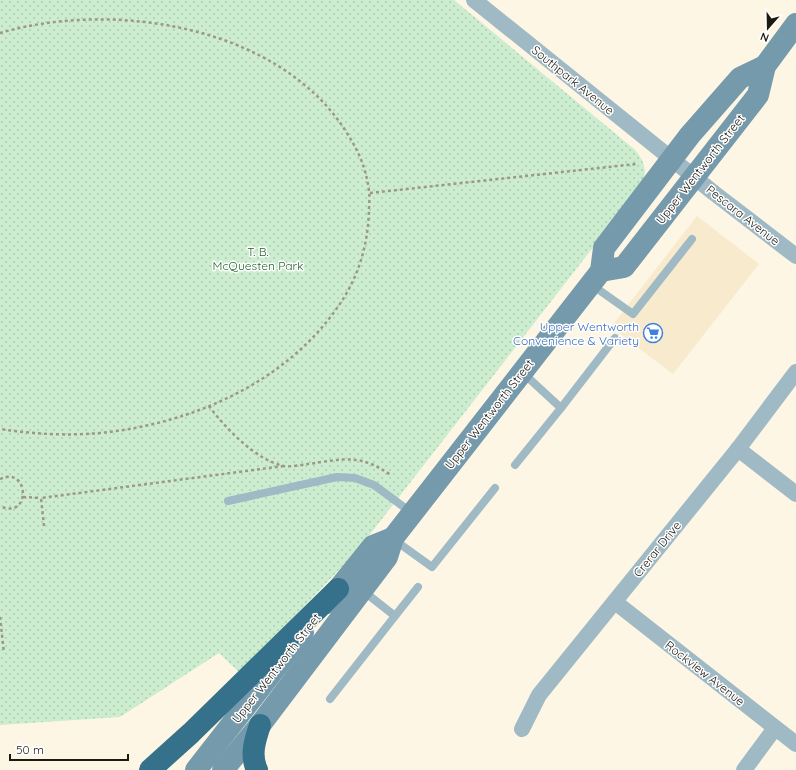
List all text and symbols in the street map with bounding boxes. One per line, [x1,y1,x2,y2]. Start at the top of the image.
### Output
north arrow [748,8,788,48]
text: N [758,29,771,45]
street label: Southpark Avenue [529,42,617,118]
street label: Upper Wentworth Street [652,111,748,227]
street label: Pescara Avenue [703,182,783,248]
park label: T. B. McQuesten Park [212,244,304,273]
place label: Upper Wentworth Convenience & Variety [513,319,639,348]
supermarket icon: Upper Wentworth Convenience & Variety [642,322,664,344]
street label: Upper Wentworth Street [441,356,537,472]
street label: Crerar Drive [630,518,684,580]
street label: Upper Wentworth Street [228,610,324,726]
street label: Rockview Avenue [662,637,748,709]
scale bar [10,736,128,762]
text: 50 m [16,742,44,757]

